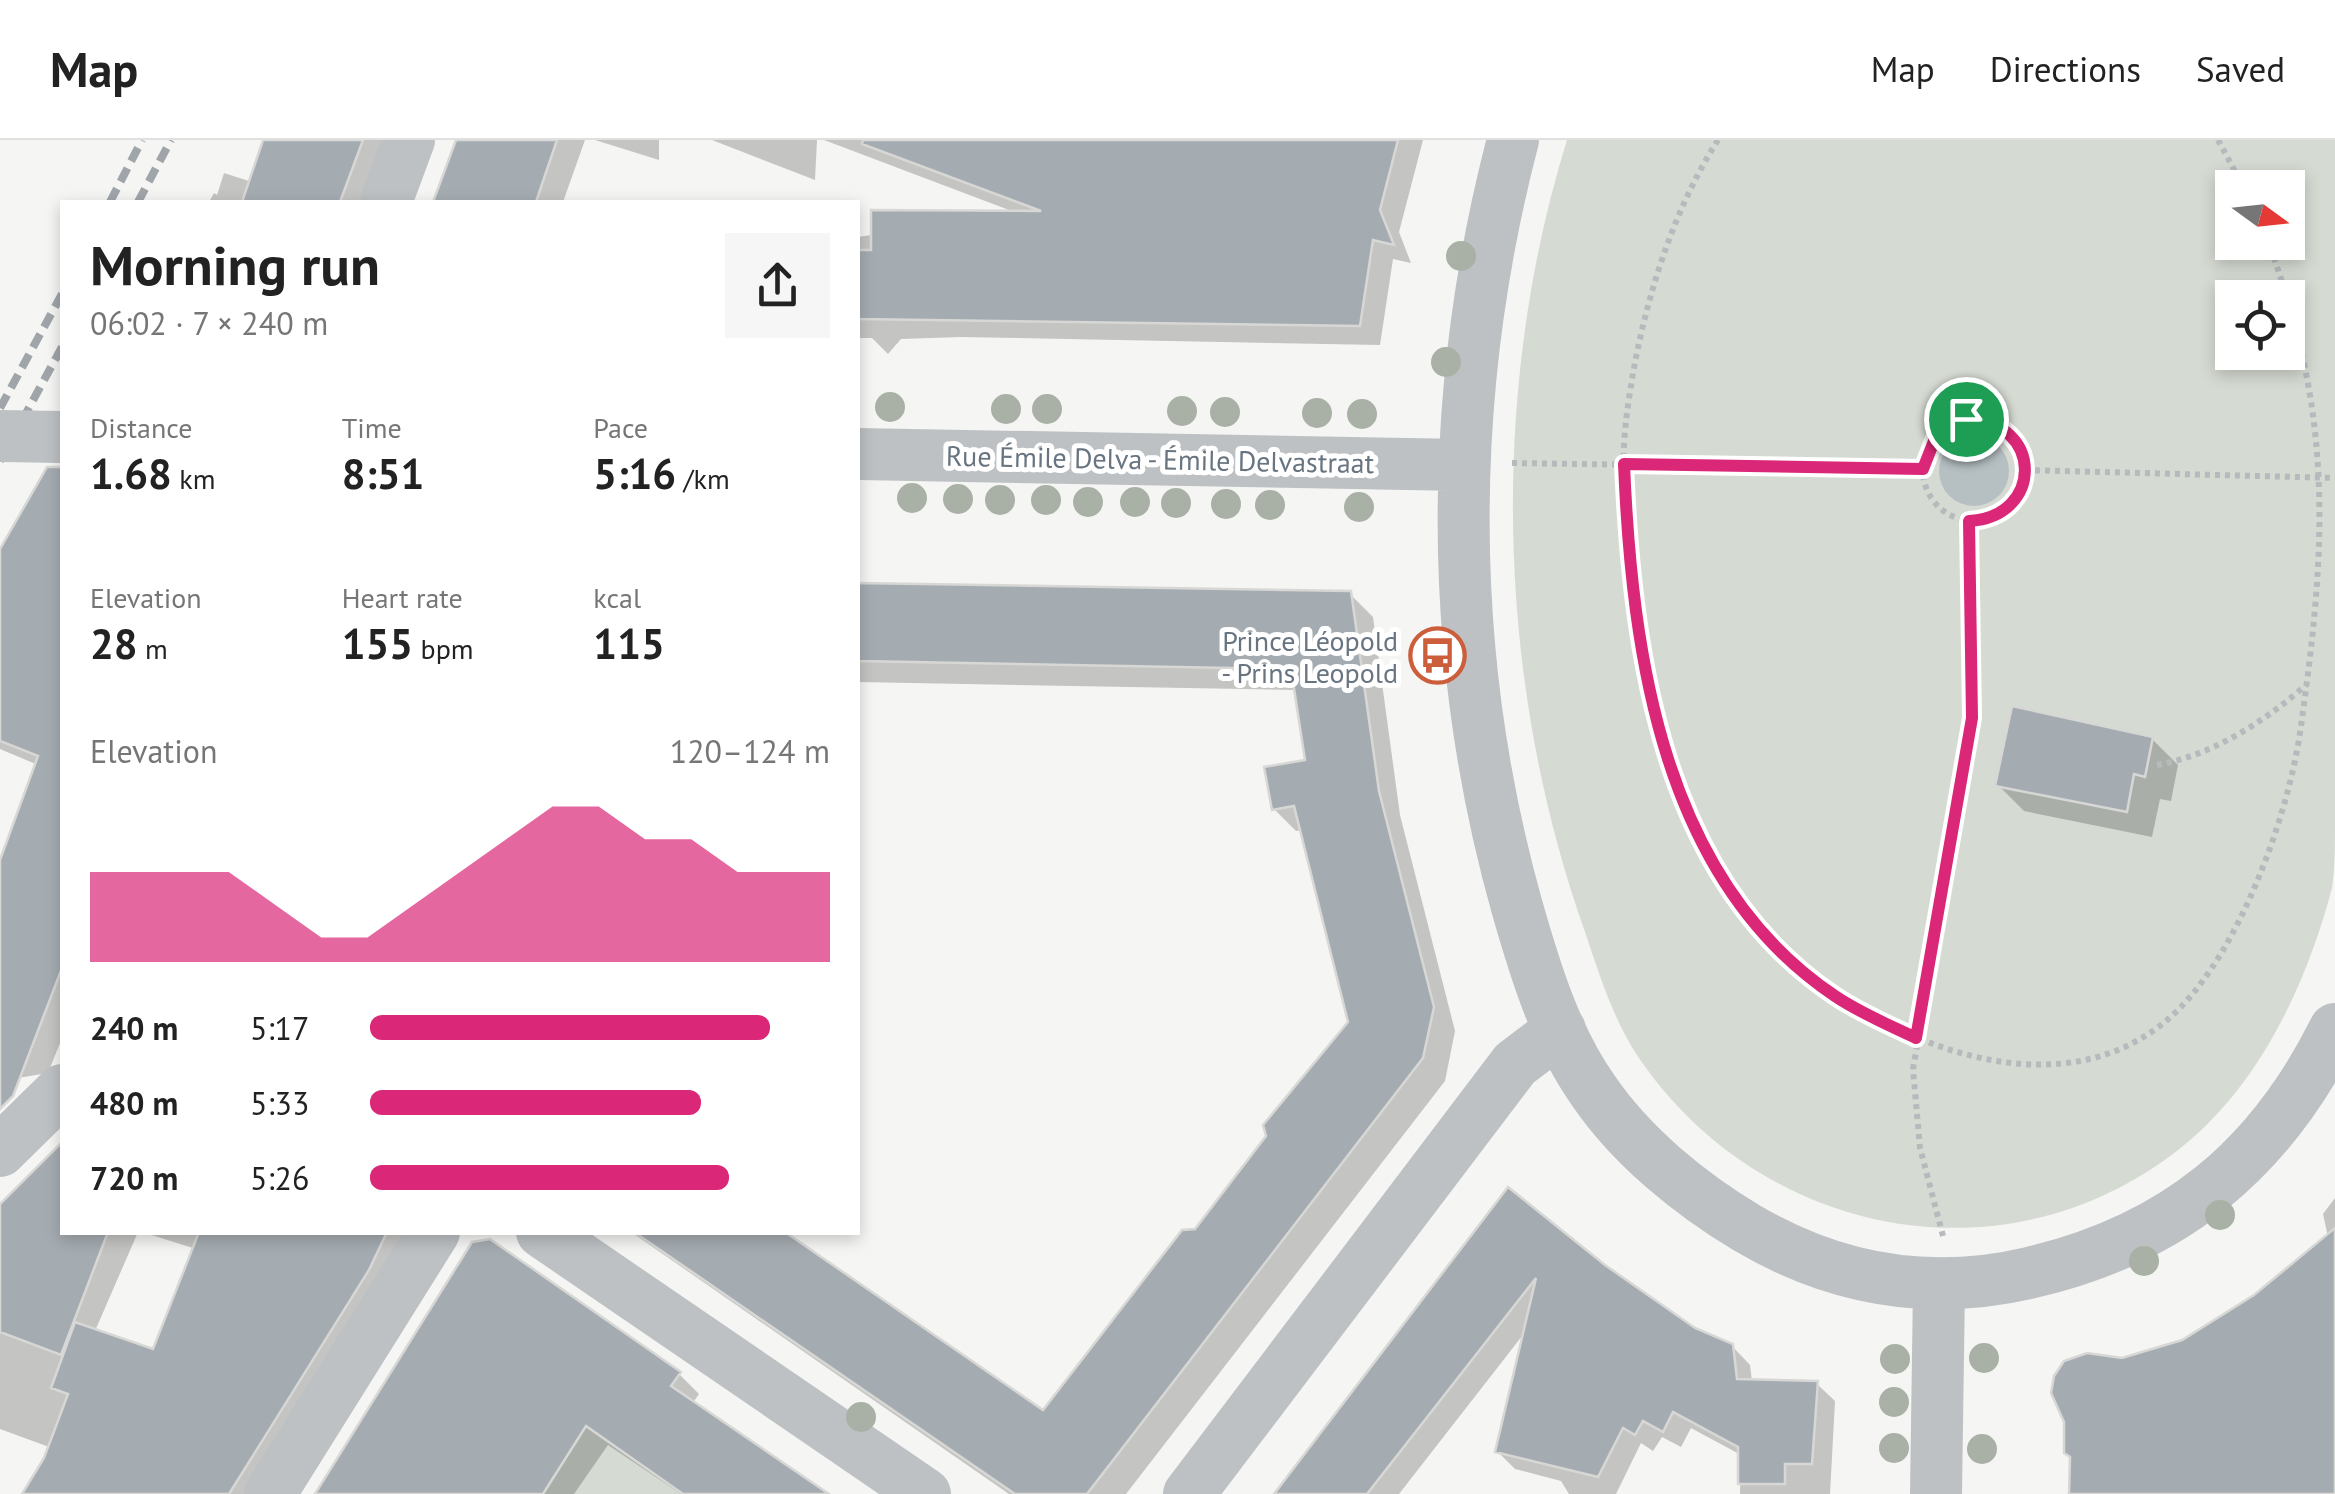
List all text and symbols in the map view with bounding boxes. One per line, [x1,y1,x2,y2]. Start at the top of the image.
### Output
text: Map [50,38,138,100]
text: Map [1871,46,1935,92]
text: Directions [1990,46,2141,92]
text: Saved [2196,46,2285,92]
north arrow [2215,170,2305,260]
map controls [2215,170,2305,370]
text: Morning run [90,229,380,300]
button: share [725,233,830,338]
button: locate [2215,280,2305,370]
text: 06:02 · 7 × 240 m [90,302,328,344]
pin [1924,377,2009,462]
icon: arrive [1939,392,1994,447]
text: Distance [90,409,193,446]
text: Time [342,409,402,446]
text: Pace [593,409,648,446]
street label: Rue Émile Delva - Émile Delvastraat [946,437,1375,481]
text: 1.68 [90,446,172,501]
text: 8:51 [342,446,424,501]
text: 5:16 [593,446,676,501]
text: km [172,460,215,497]
text: /km [676,460,730,497]
text: Elevation [90,579,202,616]
text: Heart rate [342,579,463,616]
text: kcal [593,579,641,616]
text: 28 [90,616,138,671]
text: 155 [342,616,413,671]
text: 115 [593,616,665,671]
place label: Prince Léopold - Prins Leopold [1221,622,1398,691]
bus stop icon: Prince Léopold - Prins Leopold [1407,626,1467,686]
text: m [138,630,168,667]
text: bpm [413,630,474,667]
text: Elevation [90,730,217,772]
text: 120–124 m [670,730,830,772]
text: 240 m [90,1007,178,1049]
text: 5:17 [250,1007,309,1049]
text: 480 m [90,1082,178,1124]
text: 5:33 [250,1082,309,1124]
text: 720 m [90,1157,178,1199]
text: 5:26 [250,1157,309,1199]

